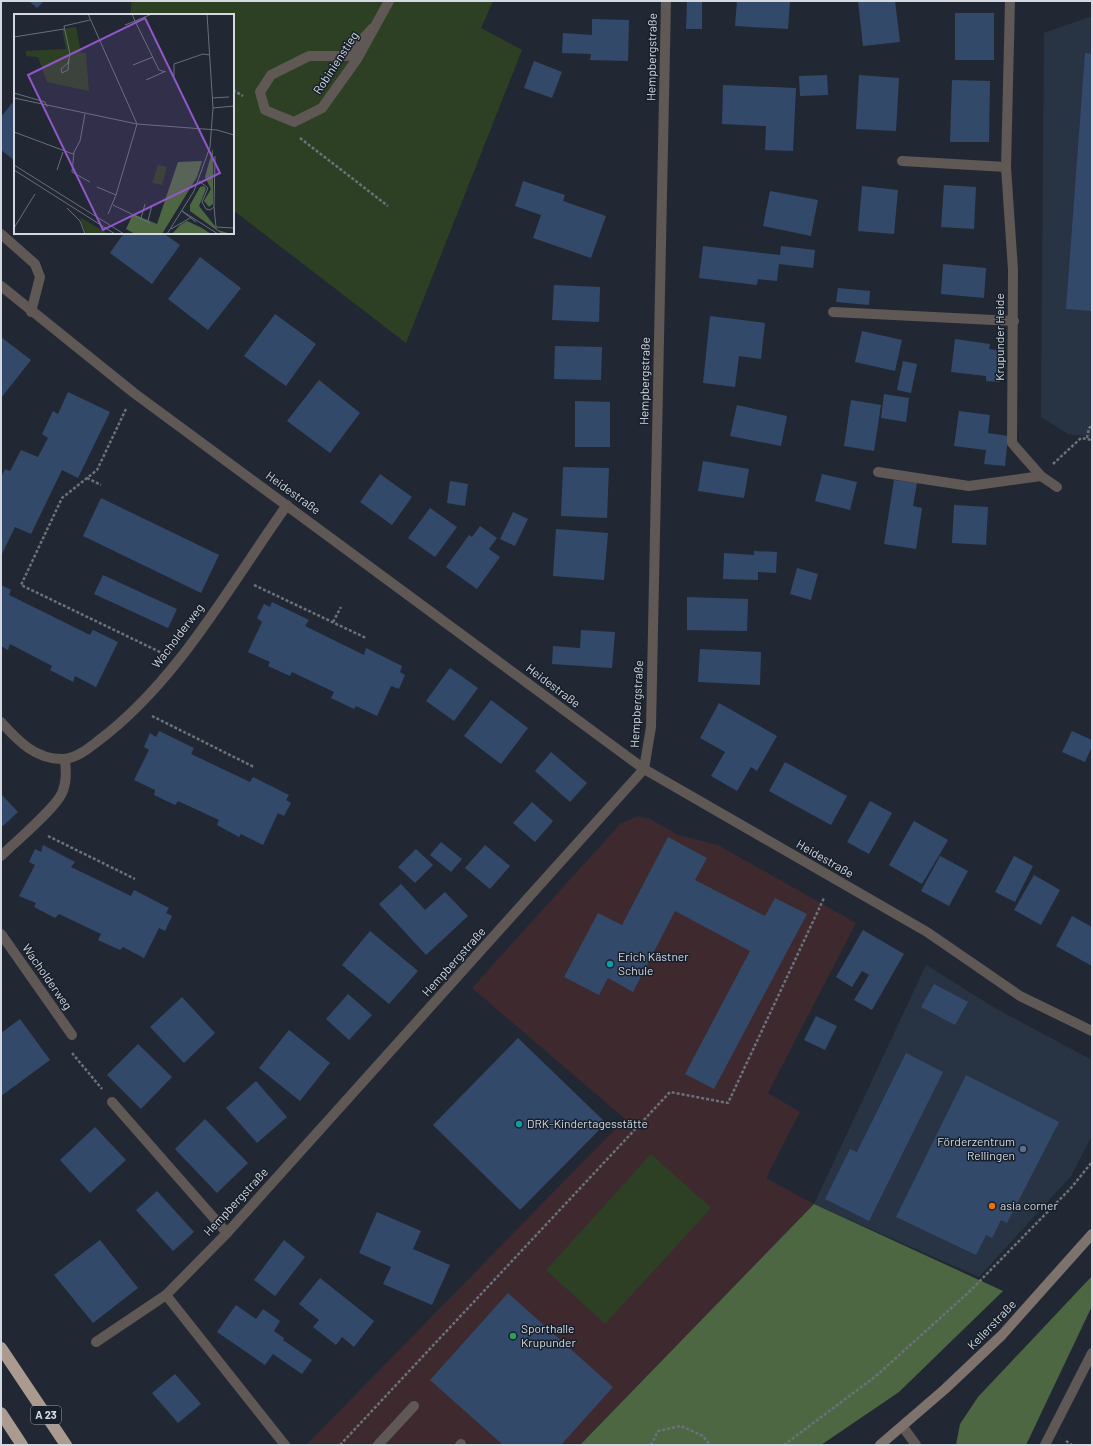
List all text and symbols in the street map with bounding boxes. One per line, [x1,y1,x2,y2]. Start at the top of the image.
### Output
street label: Hempbergstraße [643,13,659,101]
inset map [14,14,234,234]
street label: Robinienstieg [310,29,361,96]
street label: Krupunder Heide [992,293,1006,381]
street label: Hempbergstraße [636,337,652,425]
street label: Heidestraße [264,468,324,517]
street label: Wacholderweg [148,600,206,670]
street label: Heidestraße [524,660,583,710]
street label: Hempbergstraße [627,660,645,748]
street label: Heidestraße [794,836,857,880]
street label: Hempbergstraße [419,924,488,999]
street label: Wacholderweg [20,941,76,1012]
place label: Erich Kästner Schule [618,949,689,977]
marker: Erich Kästner Schule [605,959,615,969]
place label: DRK-Kindertagesstätte [527,1116,648,1130]
marker: DRK-Kindertagesstätte [514,1119,524,1129]
place label: Förderzentrum Rellingen [937,1134,1015,1162]
marker: Förderzentrum Rellingen [1018,1144,1028,1154]
street label: Hempbergstraße [200,1164,270,1238]
place label: asia corner [1000,1198,1058,1212]
marker: asia corner [987,1201,997,1211]
street label: Kellerstraße [964,1297,1018,1352]
place label: Sporthalle Krupunder [521,1321,577,1349]
marker: Sporthalle Krupunder [508,1331,518,1341]
road number: A 23 [31,1406,61,1424]

